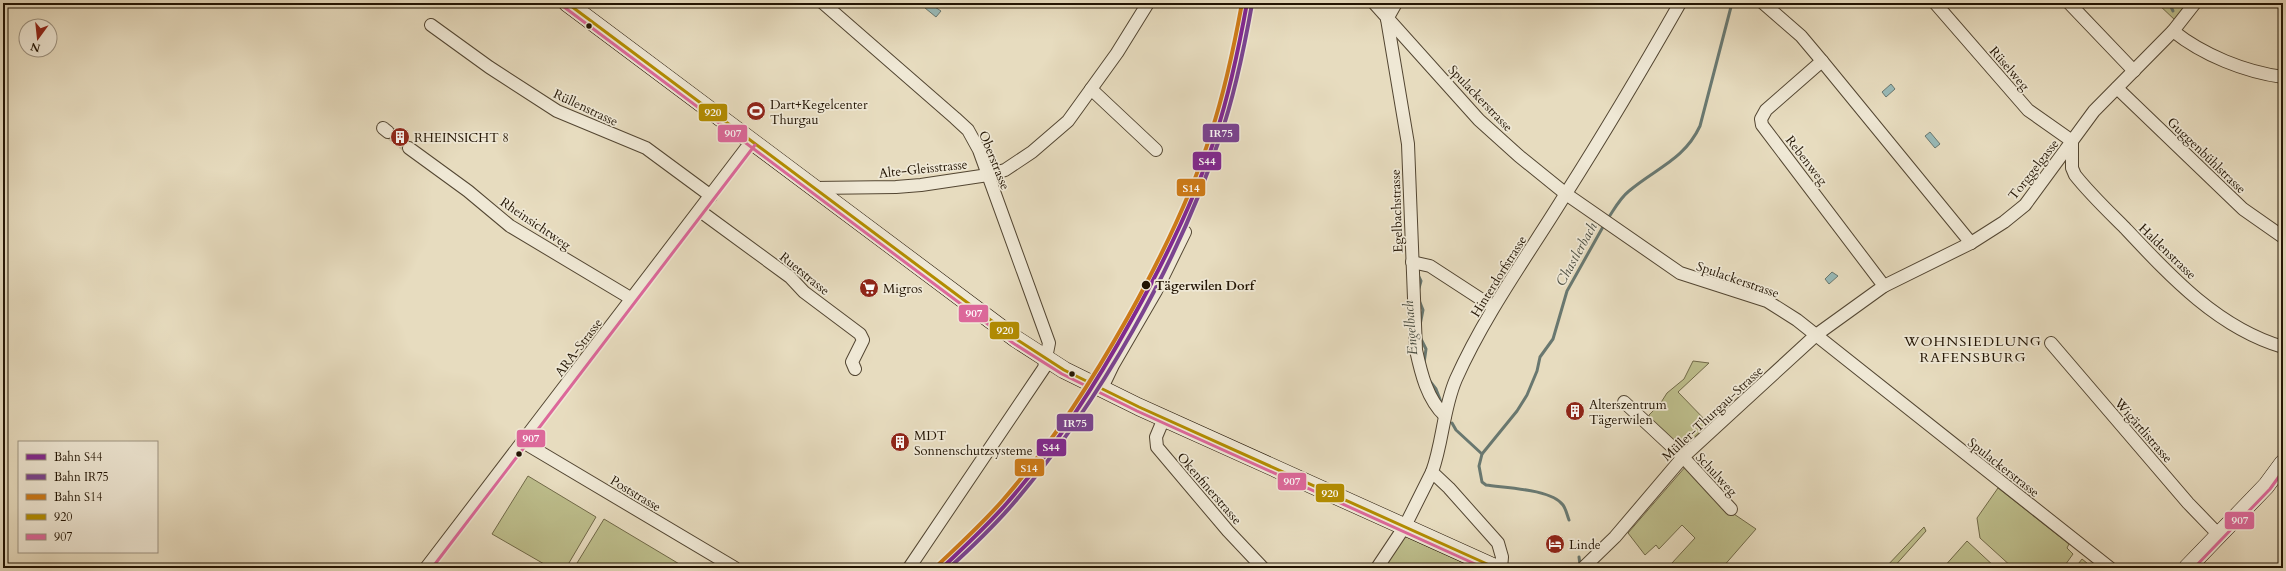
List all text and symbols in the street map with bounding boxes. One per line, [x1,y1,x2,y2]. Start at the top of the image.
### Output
north arrow [18,18,58,58]
unlabelled marker [584,21,594,31]
text: N [29,39,42,56]
street label: Rüselweg [1985,43,2034,95]
street label: Spulackerstrasse [1444,61,1517,136]
street label: Rüllenstrasse [550,85,621,131]
place label: Dart+Kegelcenter Thurgau [770,96,868,129]
sports icon: Dart+Kegelcenter Thurgau [745,100,767,122]
line badge: 920 [698,103,728,122]
text: 920 [705,105,722,120]
street label: Guggenbühlstrasse [2163,113,2250,198]
line badge: IR75 [1202,123,1240,143]
line badge: 907 [717,124,748,143]
building icon: RHEINSICHT 8 [389,126,411,148]
text: 907 [725,126,742,141]
text: IR75 [1209,126,1233,141]
street label: Oberstrasse [974,128,1014,193]
place label: RHEINSICHT 8 [414,129,509,147]
street label: Rebenweg [1781,132,1832,190]
street label: Torggelgasse [2004,135,2063,204]
line badge: S44 [1192,151,1222,171]
text: S44 [1198,154,1216,169]
street label: Alte-Gleisstrasse [878,155,969,183]
street label: Egelbachstrasse [1387,169,1407,253]
line badge: S14 [1176,178,1206,197]
text: S14 [1182,181,1200,196]
street label: Rheinsichtweg [496,193,575,255]
water label: Chastlerbach [1551,219,1602,289]
street label: Haldenstrasse [2135,220,2200,284]
street label: Hinterdorfstrasse [1467,232,1531,321]
street label: Ruetstrasse [776,248,833,300]
street label: Spulackerstrasse [1694,257,1782,303]
supermarket icon: Migros [858,277,880,299]
place label: Tägerwilen Dorf [1155,277,1257,295]
marker: Tägerwilen Dorf [1140,279,1152,291]
place label: Migros [883,280,922,298]
water label: Engelbach [1399,300,1422,356]
line badge: 907 [958,304,989,323]
text: 907 [966,306,983,321]
street label: ARA-Strasse [551,315,607,381]
line badge: 920 [989,321,1020,340]
text: 920 [997,323,1014,338]
district label: WOHNSIEDLUNG RAFENSBURG [1903,332,2042,367]
street label: Müller-Thurgau-Strasse [1658,362,1767,465]
unlabelled marker [1067,369,1077,379]
street label: Wigärtlistrasse [2109,394,2176,467]
place label: Alterszentrum Tägerwilen [1589,396,1667,429]
building icon: Alterszentrum Tägerwilen [1564,400,1586,422]
line badge: IR75 [1056,413,1094,432]
text: IR75 [1063,416,1087,431]
place label: MDT Sonnenschutzsysteme [914,427,1033,460]
line badge: 907 [516,429,546,448]
text: 907 [523,431,540,446]
building icon: MDT Sonnenschutzsysteme [889,431,911,453]
street label: Spulackerstrasse [1964,434,2043,502]
line badge: S44 [1036,438,1067,457]
text: S44 [1042,440,1060,455]
legend [18,441,158,553]
text: Bahn S44 [54,449,102,465]
unlabelled marker [514,449,524,459]
street label: Okenfinerstrasse [1173,449,1246,529]
street label: Schulweg [1691,449,1742,501]
line badge: S14 [1014,458,1045,477]
text: S14 [1020,461,1038,476]
text: Bahn IR75 [54,469,109,485]
street label: Poststrasse [607,472,664,516]
line badge: 907 [1277,472,1307,491]
text: 907 [1284,474,1301,489]
line badge: 920 [1315,483,1345,503]
text: 920 [1322,486,1339,501]
text: Bahn S14 [54,489,102,505]
text: 920 [54,509,72,525]
line badge: 907 [2224,511,2255,530]
text: 907 [2232,513,2249,528]
text: 907 [54,529,72,545]
hotel icon: Linde [1544,533,1566,555]
place label: Linde [1569,536,1601,554]

